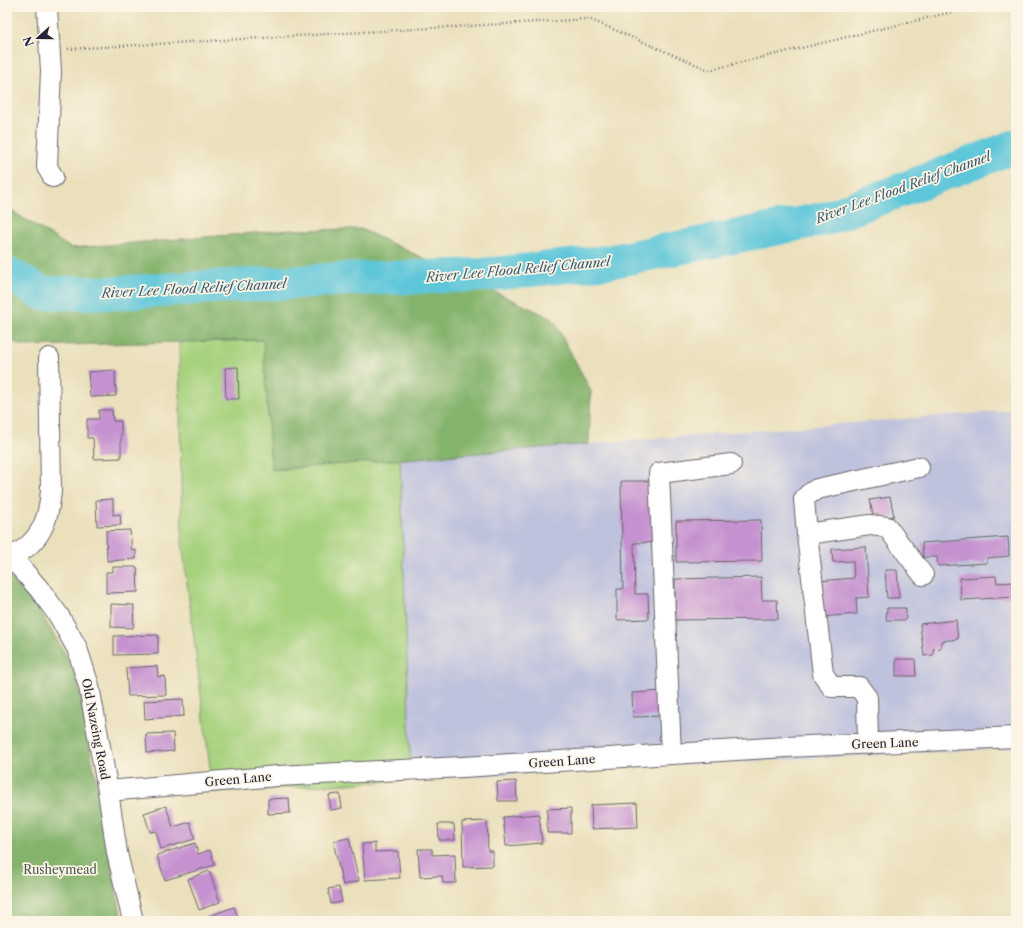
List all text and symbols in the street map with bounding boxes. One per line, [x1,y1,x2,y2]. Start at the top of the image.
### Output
north arrow [18,18,58,58]
text: N [20,34,37,49]
water label: River Lee Flood Relief Channel [812,147,994,227]
water label: River Lee Flood Relief Channel [424,253,613,285]
water label: River Lee Flood Relief Channel [100,275,289,301]
street label: Old Nazeing Road [79,677,113,782]
street label: Green Lane [851,734,919,752]
street label: Green Lane [528,751,596,771]
street label: Green Lane [204,769,272,789]
park label: Rusheymead [23,862,97,877]

